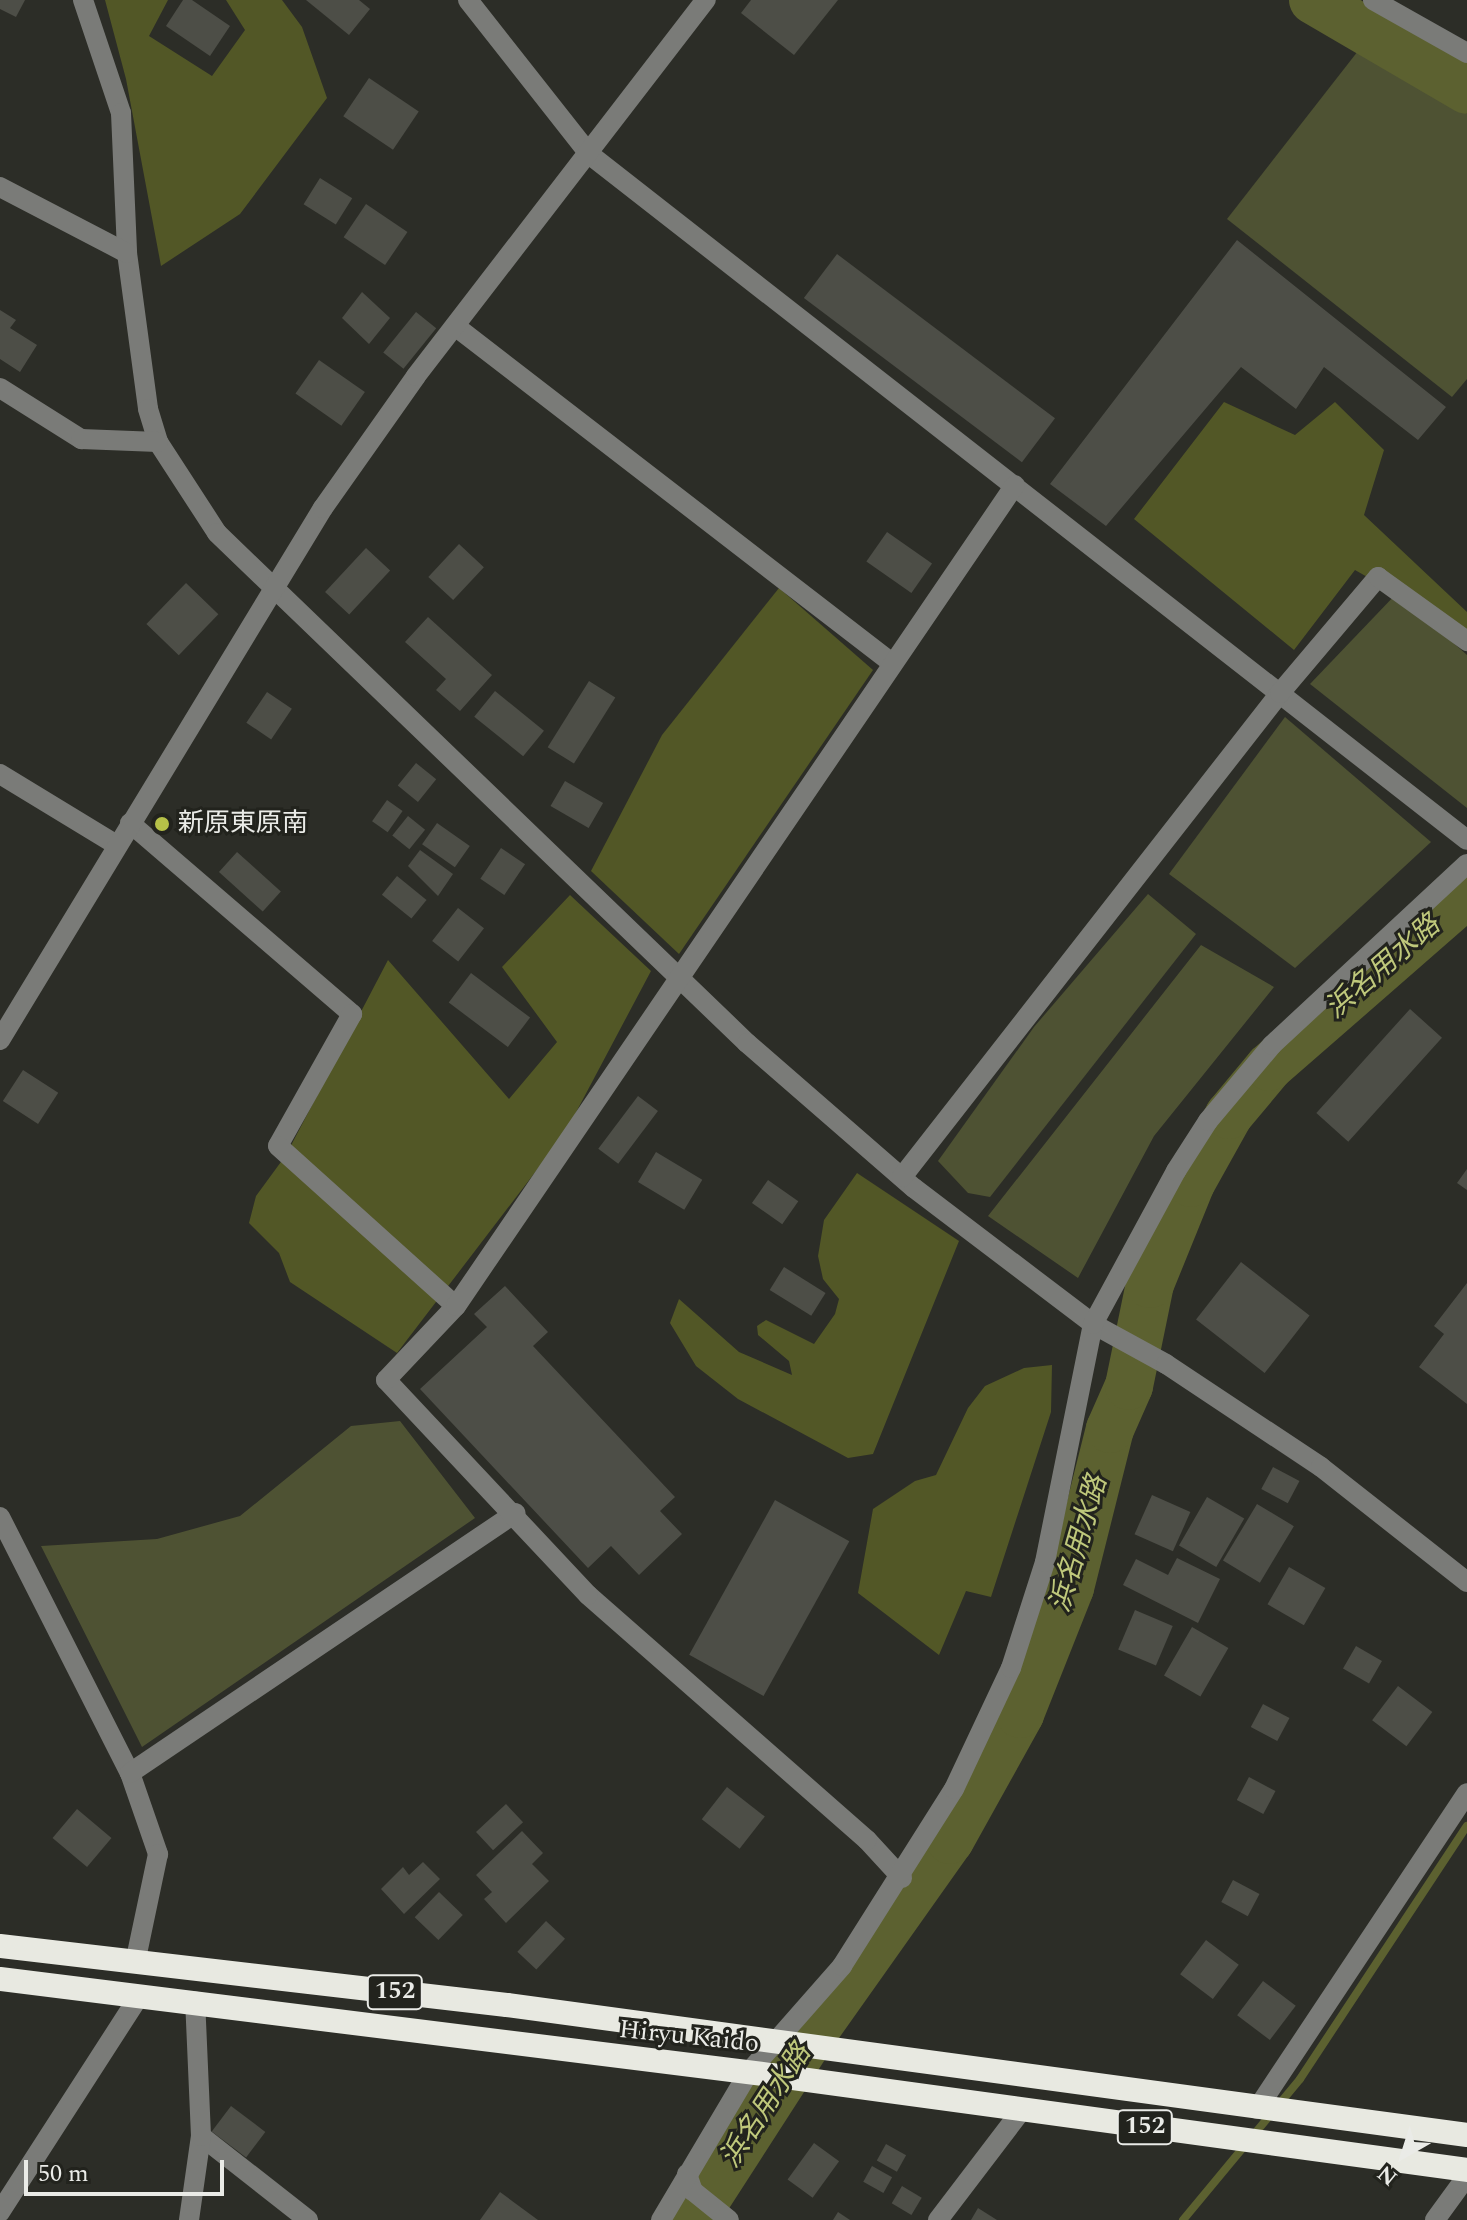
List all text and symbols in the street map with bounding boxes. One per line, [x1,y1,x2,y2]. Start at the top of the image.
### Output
place label: 新原東原南 [178,808,308,840]
marker: 新原東原南 [153,815,171,833]
water label: 浜名用水路 [1319,908,1447,1026]
water label: 浜名用水路 [1044,1472,1114,1616]
road number: 152 [365,1972,425,2012]
street label: Hiryu Kaido [617,2014,761,2060]
water label: 浜名用水路 [714,2038,818,2174]
road number: 152 [1115,2107,1175,2147]
north arrow [1363,2116,1443,2196]
scale bar [28,2144,228,2194]
text: 50 m [38,2156,89,2192]
text: N [1370,2157,1405,2194]

